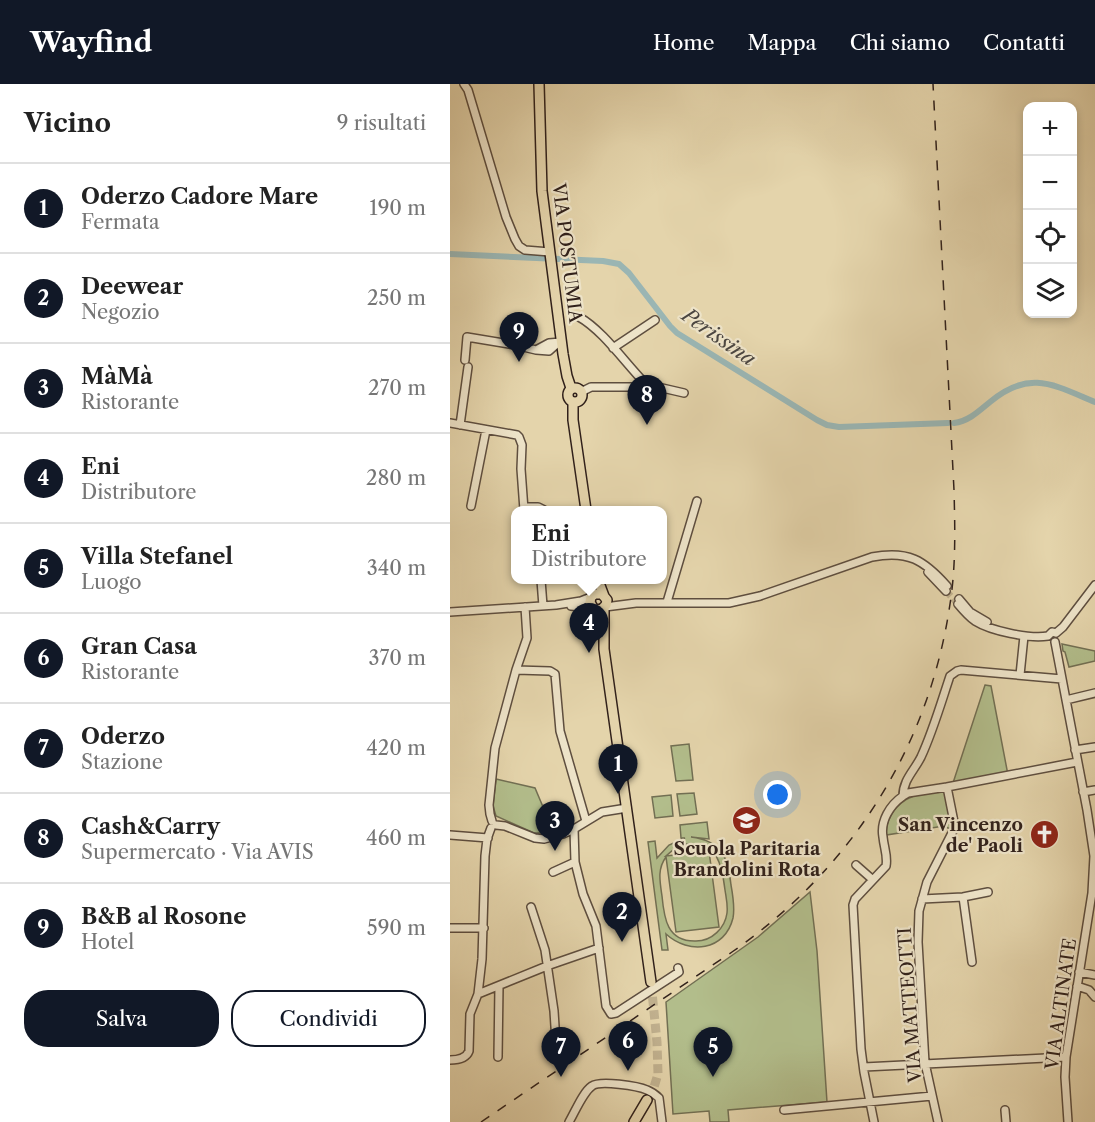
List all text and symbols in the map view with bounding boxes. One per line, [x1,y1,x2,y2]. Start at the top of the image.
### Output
text: Wayfind [30,25,152,59]
text: Home [653,30,715,55]
text: Mappa [748,30,817,55]
text: Chi siamo [850,30,950,55]
text: Contatti [983,30,1065,55]
map controls [1023,102,1077,318]
button: + [1023,102,1077,156]
text: Vicino [24,107,111,139]
text: 9 risultati [337,111,426,135]
button: − [1023,156,1077,210]
street label: VIA POSTUMIA [547,181,587,325]
text: Oderzo Cadore Mare [81,183,318,210]
text: 1 [39,196,48,220]
text: 190 m [369,196,426,220]
text: Fermata [81,210,160,234]
button: locate [1023,210,1077,264]
button: layers [1023,264,1077,318]
text: Deewear [81,273,183,300]
text: 2 [38,286,49,310]
text: 250 m [367,286,426,310]
text: Negozio [81,300,160,324]
water label: Perissina [676,302,760,371]
pin: 9 [500,312,538,362]
text: MàMà [81,363,153,390]
text: 3 [38,376,49,400]
text: 270 m [368,376,426,400]
pin: 8 [628,376,666,425]
text: Ristorante [81,390,179,414]
text: Eni [81,453,120,480]
text: 4 [38,466,49,490]
text: 280 m [366,466,426,490]
text: Distributore [81,480,197,504]
popup [511,506,667,584]
text: Eni [531,520,570,547]
text: Villa Stefanel [81,543,233,570]
text: Distributore [531,547,647,571]
text: 5 [38,556,49,580]
text: 340 m [367,556,426,580]
text: Luogo [81,570,141,594]
pin: 4 [570,604,608,653]
text: Gran Casa [81,633,197,660]
text: 6 [38,646,49,670]
text: 370 m [369,646,426,670]
text: Ristorante [81,660,179,684]
text: Oderzo [81,723,165,750]
text: 7 [38,736,49,760]
text: 420 m [366,736,426,760]
pin: 1 [598,744,638,794]
text: Stazione [81,750,163,774]
your location [763,780,792,809]
pin: 3 [536,802,574,851]
school or university icon: Scuola Paritaria Brandolini Rota [731,804,763,836]
text: Cash&Carry [81,813,220,840]
place label: San Vincenzo de' Paoli [898,814,1024,857]
church icon: San Vincenzo de' Paoli [1028,819,1060,851]
text: 8 [37,826,50,850]
text: 460 m [366,826,426,850]
place label: Scuola Paritaria Brandolini Rota [673,838,821,881]
text: Supermercato · Via AVIS [81,840,314,864]
pin: 2 [602,892,642,942]
text: B&B al Rosone [81,903,246,930]
text: 9 [38,916,49,940]
text: 590 m [367,916,426,940]
street label: VIA MATTEOTTI [894,927,926,1084]
text: Hotel [81,930,134,954]
street label: VIA ALTINATE [1041,937,1081,1072]
button: Salva [24,990,219,1047]
button: Condividi [231,990,426,1047]
pin: 6 [608,1022,648,1071]
pin: 7 [542,1028,580,1077]
pin: 5 [694,1028,732,1077]

